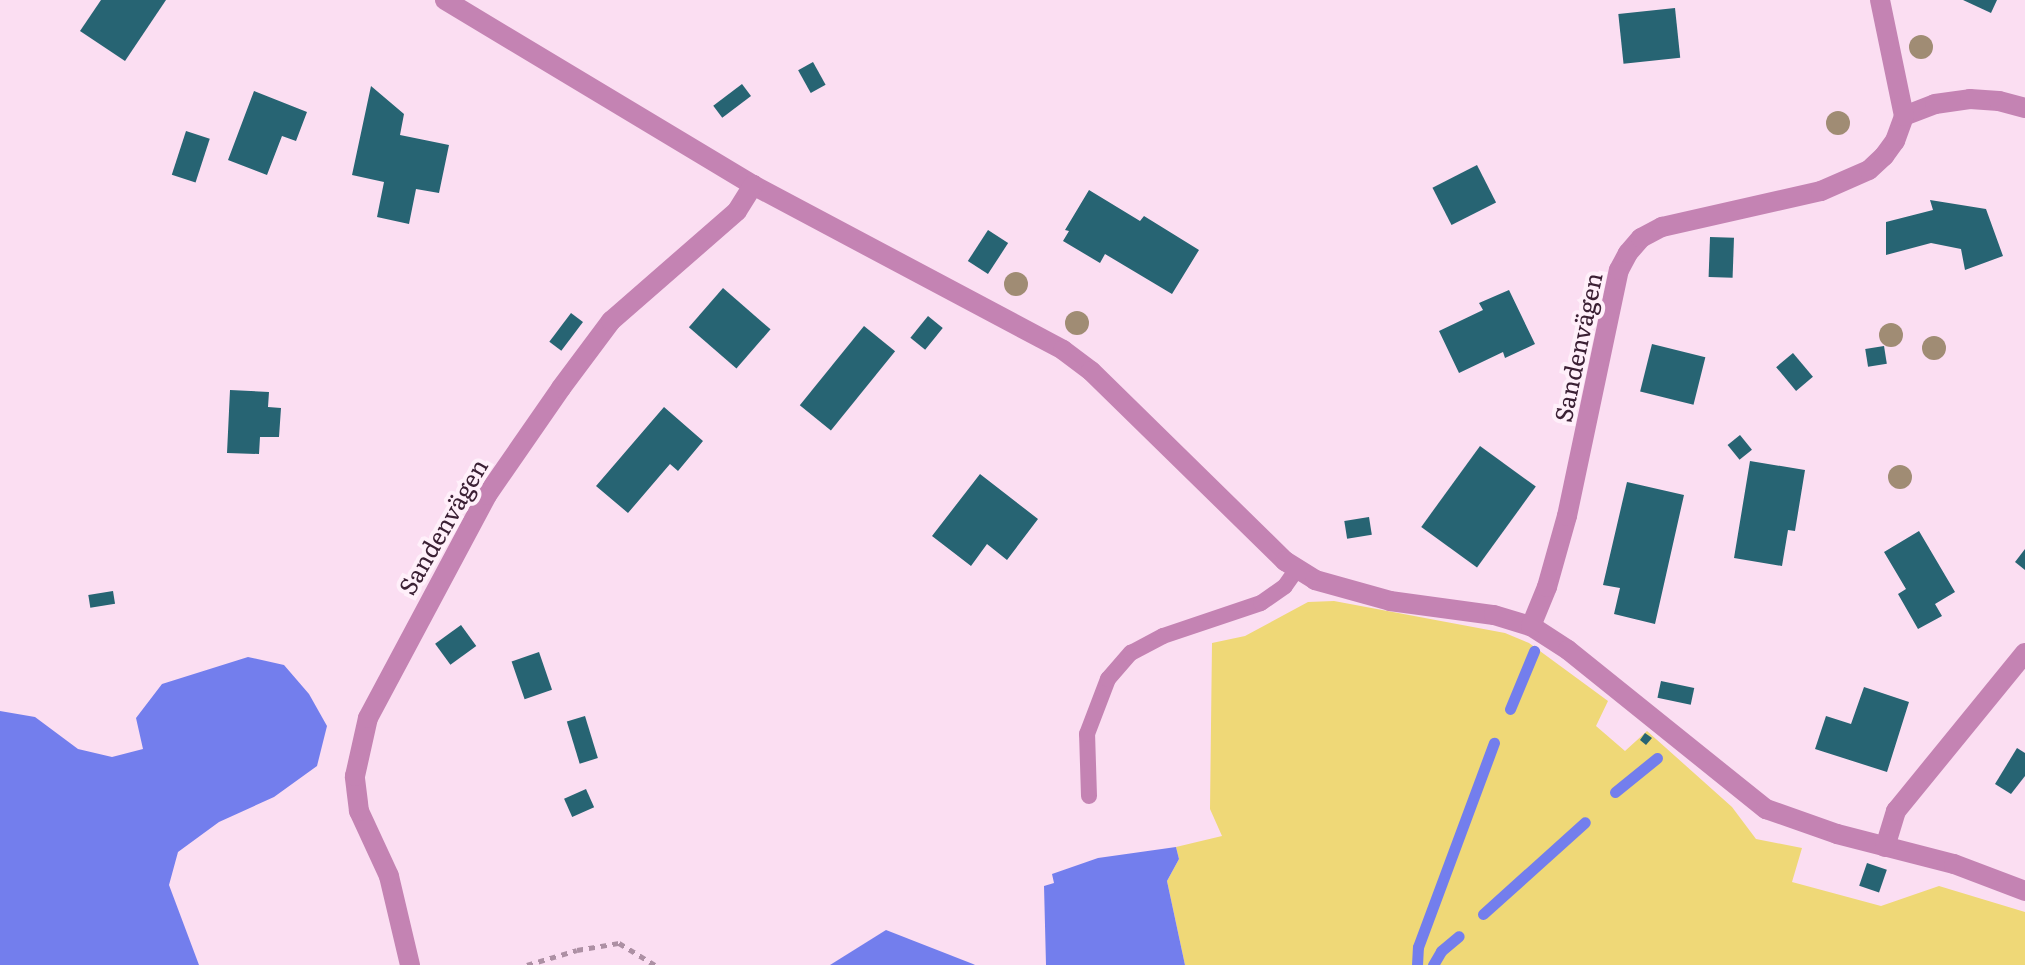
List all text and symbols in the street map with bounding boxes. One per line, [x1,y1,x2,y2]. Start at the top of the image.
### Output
street label: Sandenvägen [1547,270,1607,424]
street label: Sandenvägen [392,453,492,599]

